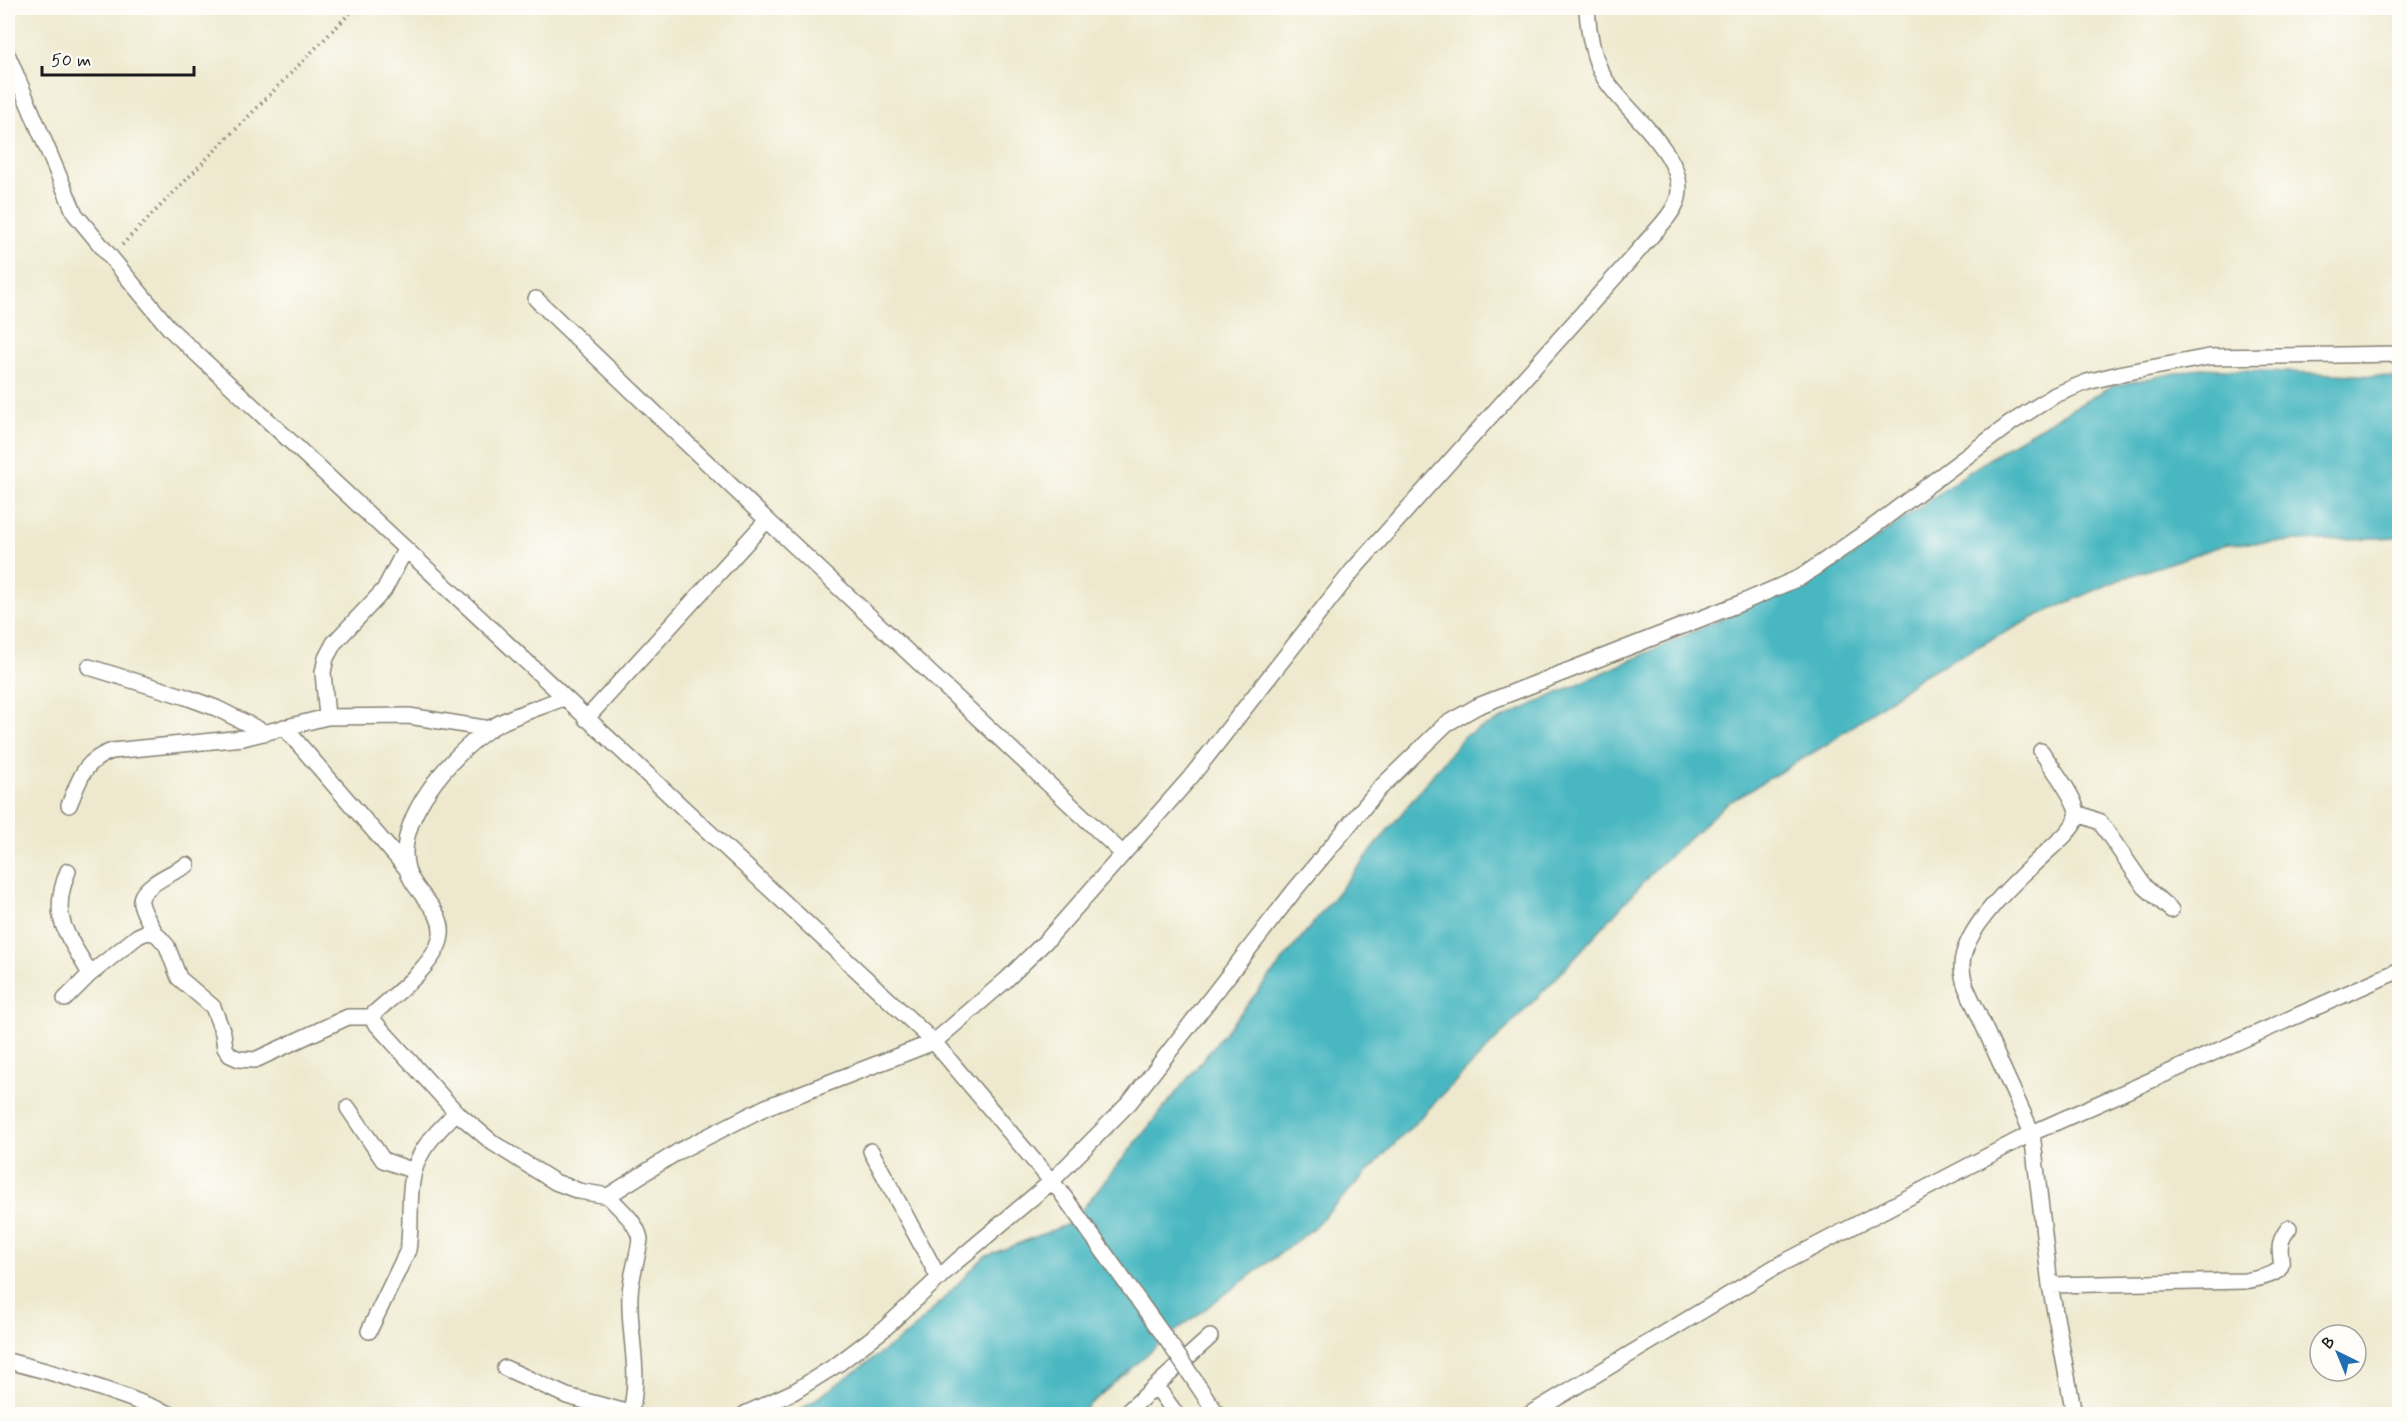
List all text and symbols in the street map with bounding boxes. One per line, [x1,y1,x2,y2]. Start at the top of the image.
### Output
scale bar [42,39,194,77]
text: 50 m [51,49,91,73]
north arrow [2308,1323,2368,1383]
text: B [2318,1332,2340,1354]

